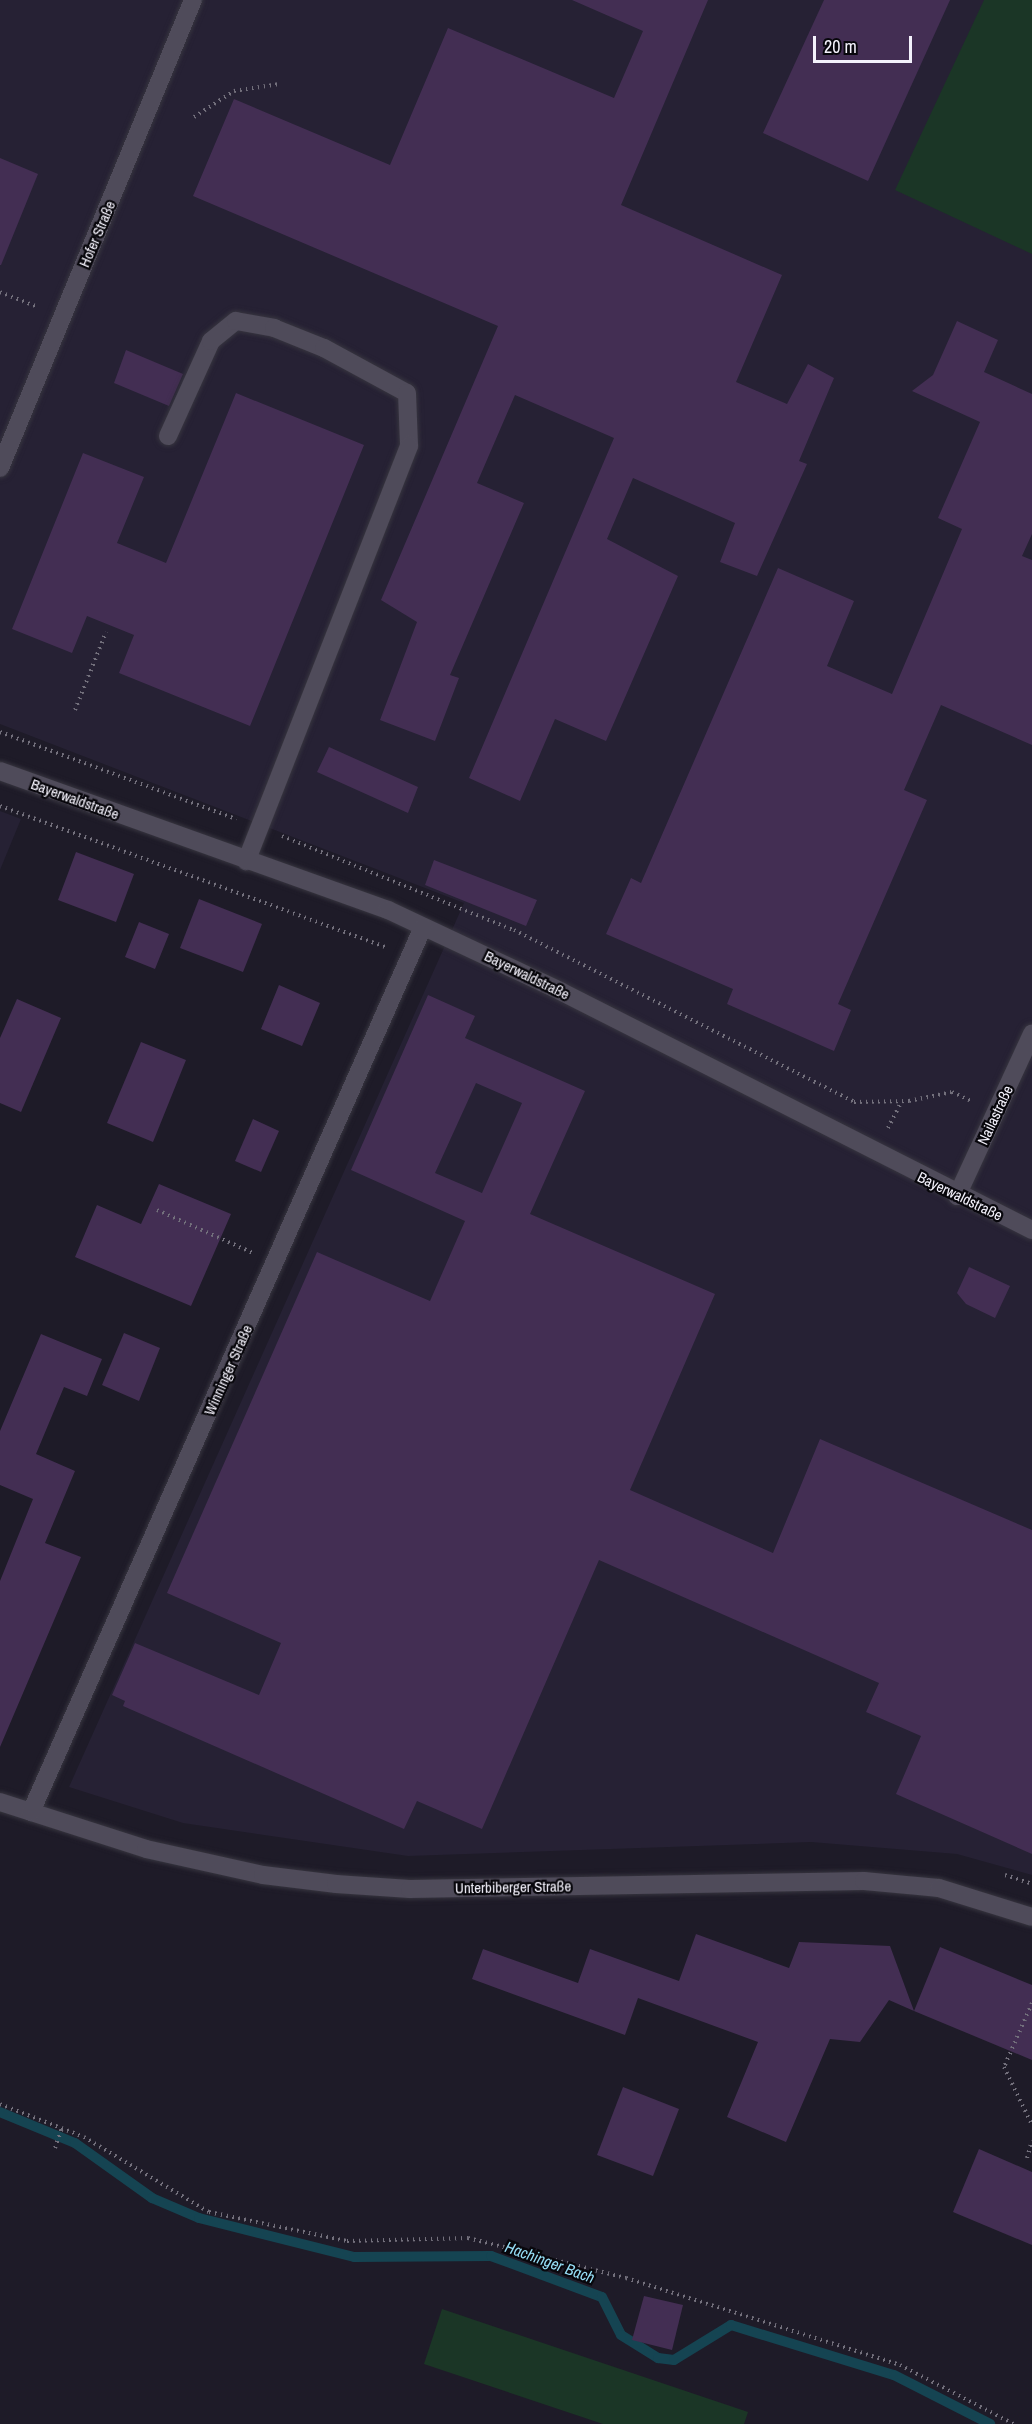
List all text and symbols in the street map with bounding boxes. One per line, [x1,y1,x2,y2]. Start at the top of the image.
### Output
scale bar [816,24,915,62]
text: 20 m [824,34,857,59]
street label: Hofer Straße [75,198,119,270]
street label: Bayerwaldstraße [29,775,121,823]
street label: Bayerwaldstraße [482,947,572,1003]
street label: Nailastraße [973,1082,1017,1148]
street label: Bayerwaldstraße [915,1168,1005,1224]
street label: Winninger Straße [200,1322,256,1418]
street label: Unterbiberger Straße [455,1877,571,1897]
water label: Hachinger Bach [503,2237,597,2287]

